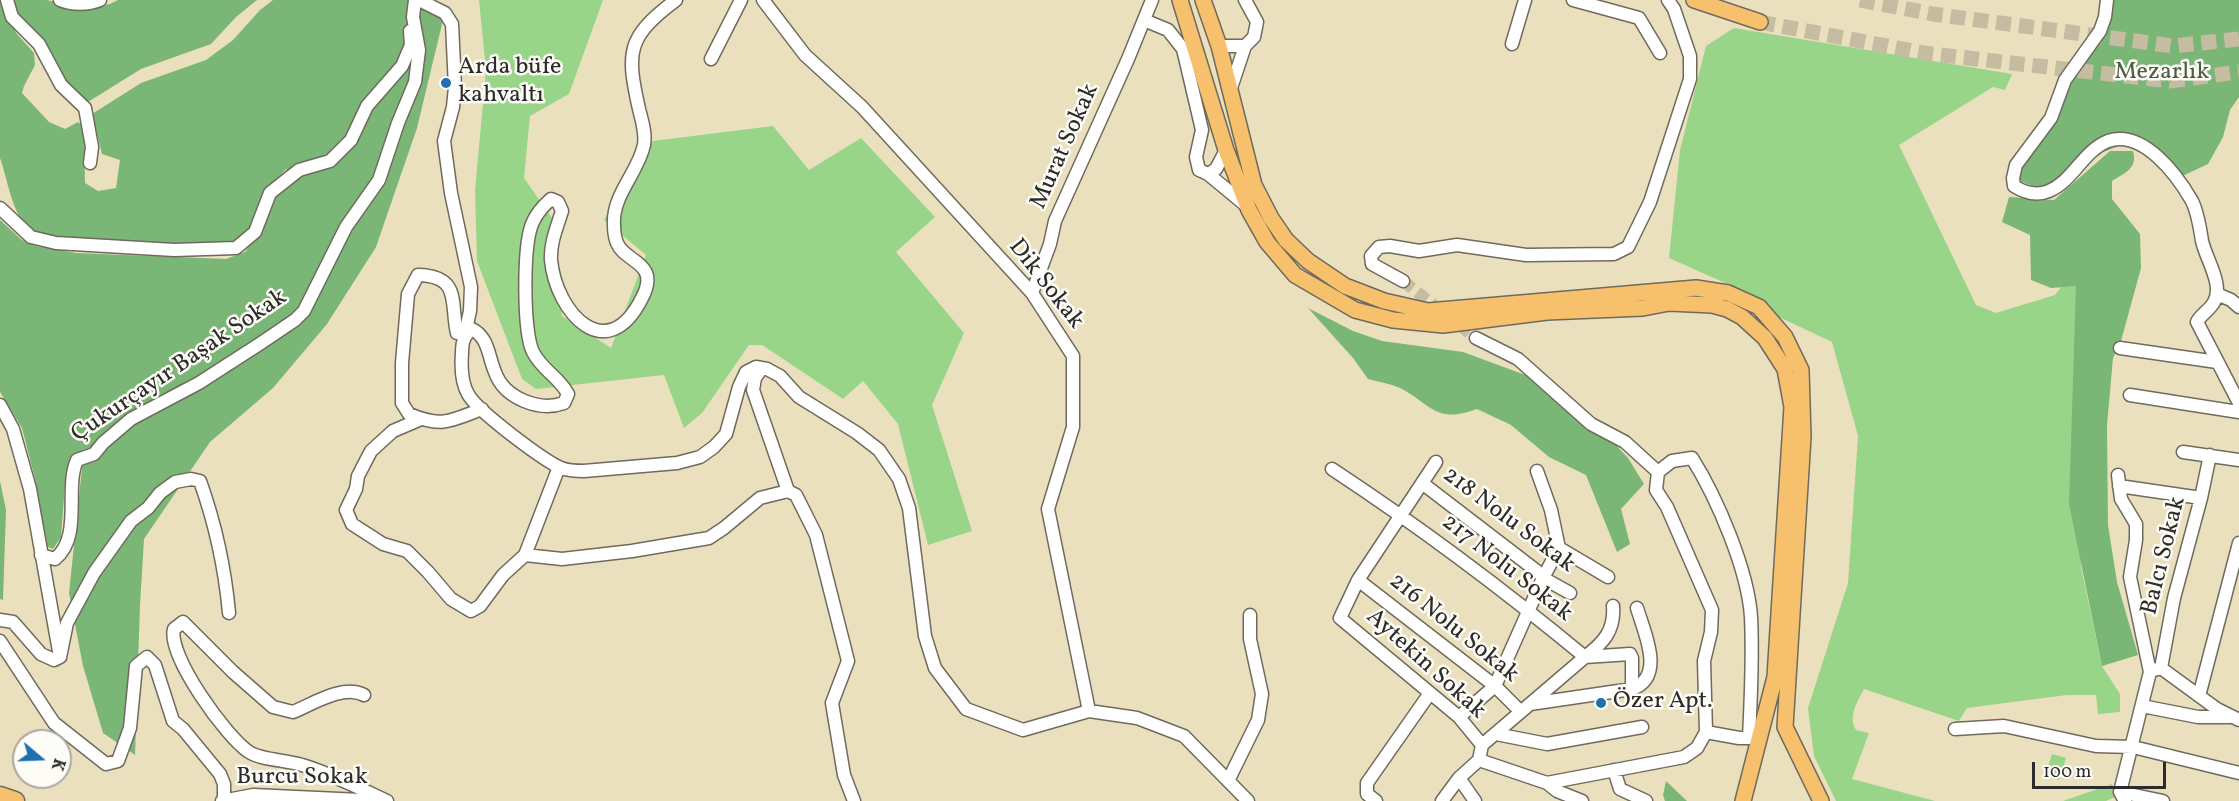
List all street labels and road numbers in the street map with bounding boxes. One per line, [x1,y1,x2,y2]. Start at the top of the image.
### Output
street label: Murat Sokak [1026,80,1106,214]
street label: Dik Sokak [1001,234,1089,336]
street label: Çukurçayır Başak Sokak [67,284,293,450]
street label: 218 Nolu Sokak [1436,462,1580,580]
street label: Balcı Sokak [2136,494,2194,618]
street label: 217 Nolu Sokak [1435,509,1577,629]
street label: 216 Nolu Sokak [1382,568,1524,690]
street label: Aytekin Sokak [1359,604,1491,726]
street label: Burcu Sokak [236,765,368,793]

